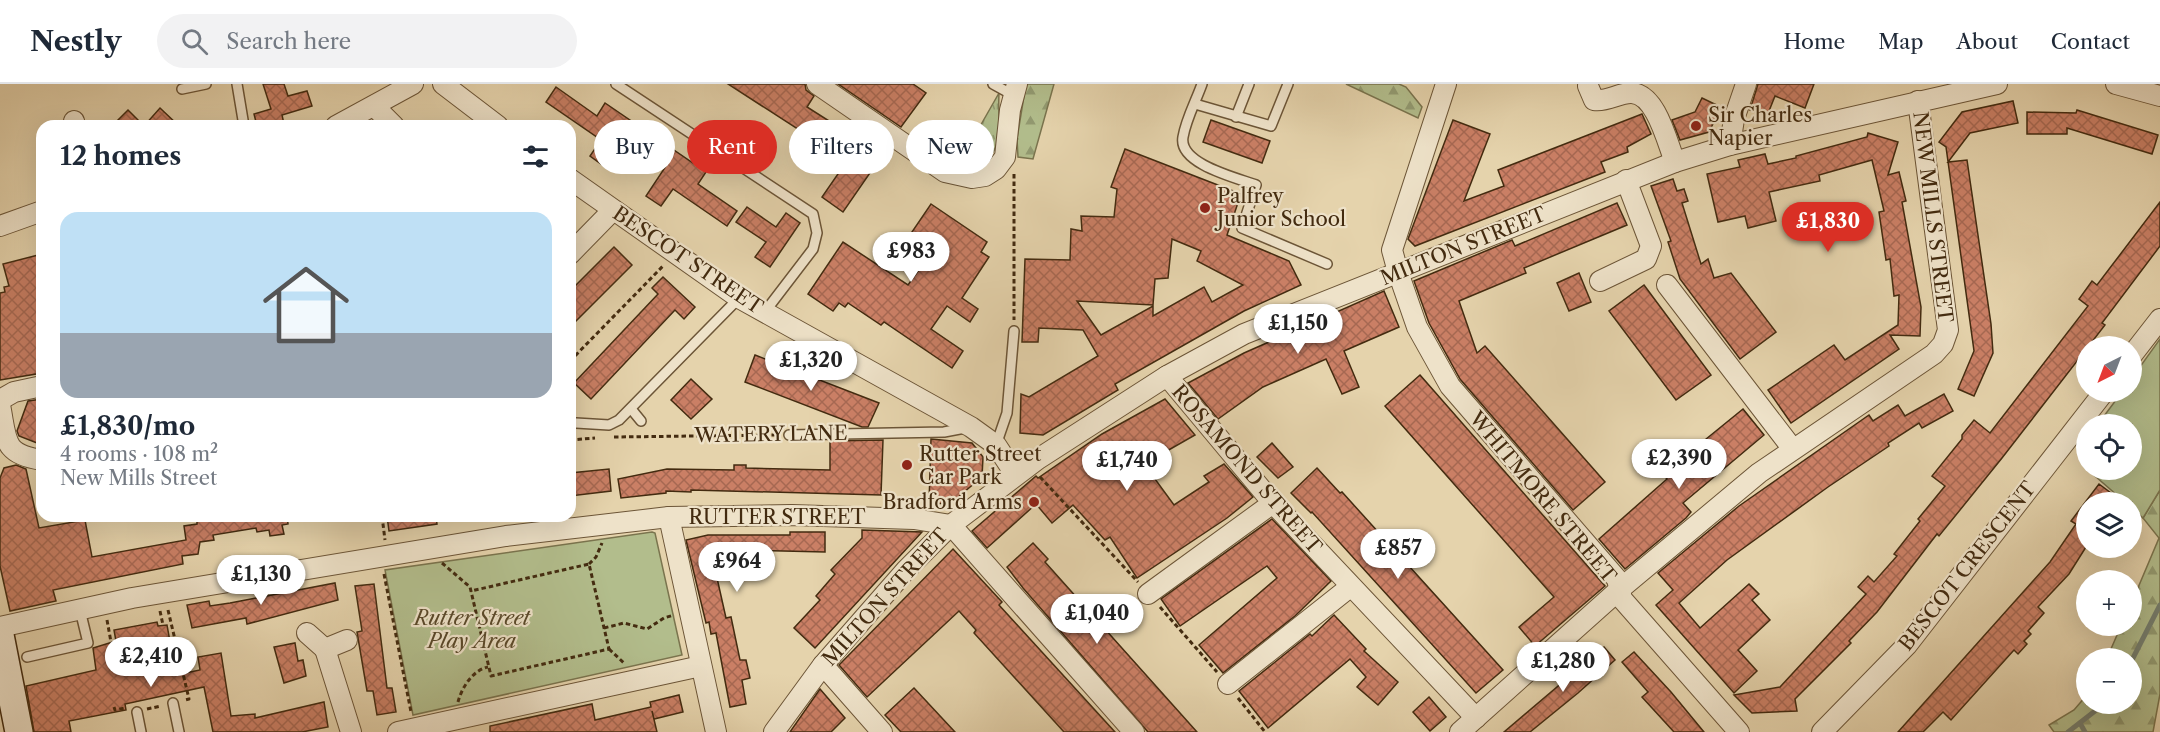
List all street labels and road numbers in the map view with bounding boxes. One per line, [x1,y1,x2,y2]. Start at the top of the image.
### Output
street label: NEW MILLS STREET [1908,110,1958,324]
street label: BESCOT STREET [608,201,768,319]
street label: MILTON STREET [1377,202,1549,290]
street label: ROSAMOND STREET [1167,380,1327,558]
street label: WHITMORE STREET [1464,406,1622,587]
street label: WATERY LANE [693,421,848,447]
street label: BESCOT CRESCENT [1894,477,2040,655]
street label: RUTTER STREET [689,505,865,529]
street label: MILTON STREET [817,523,953,671]

